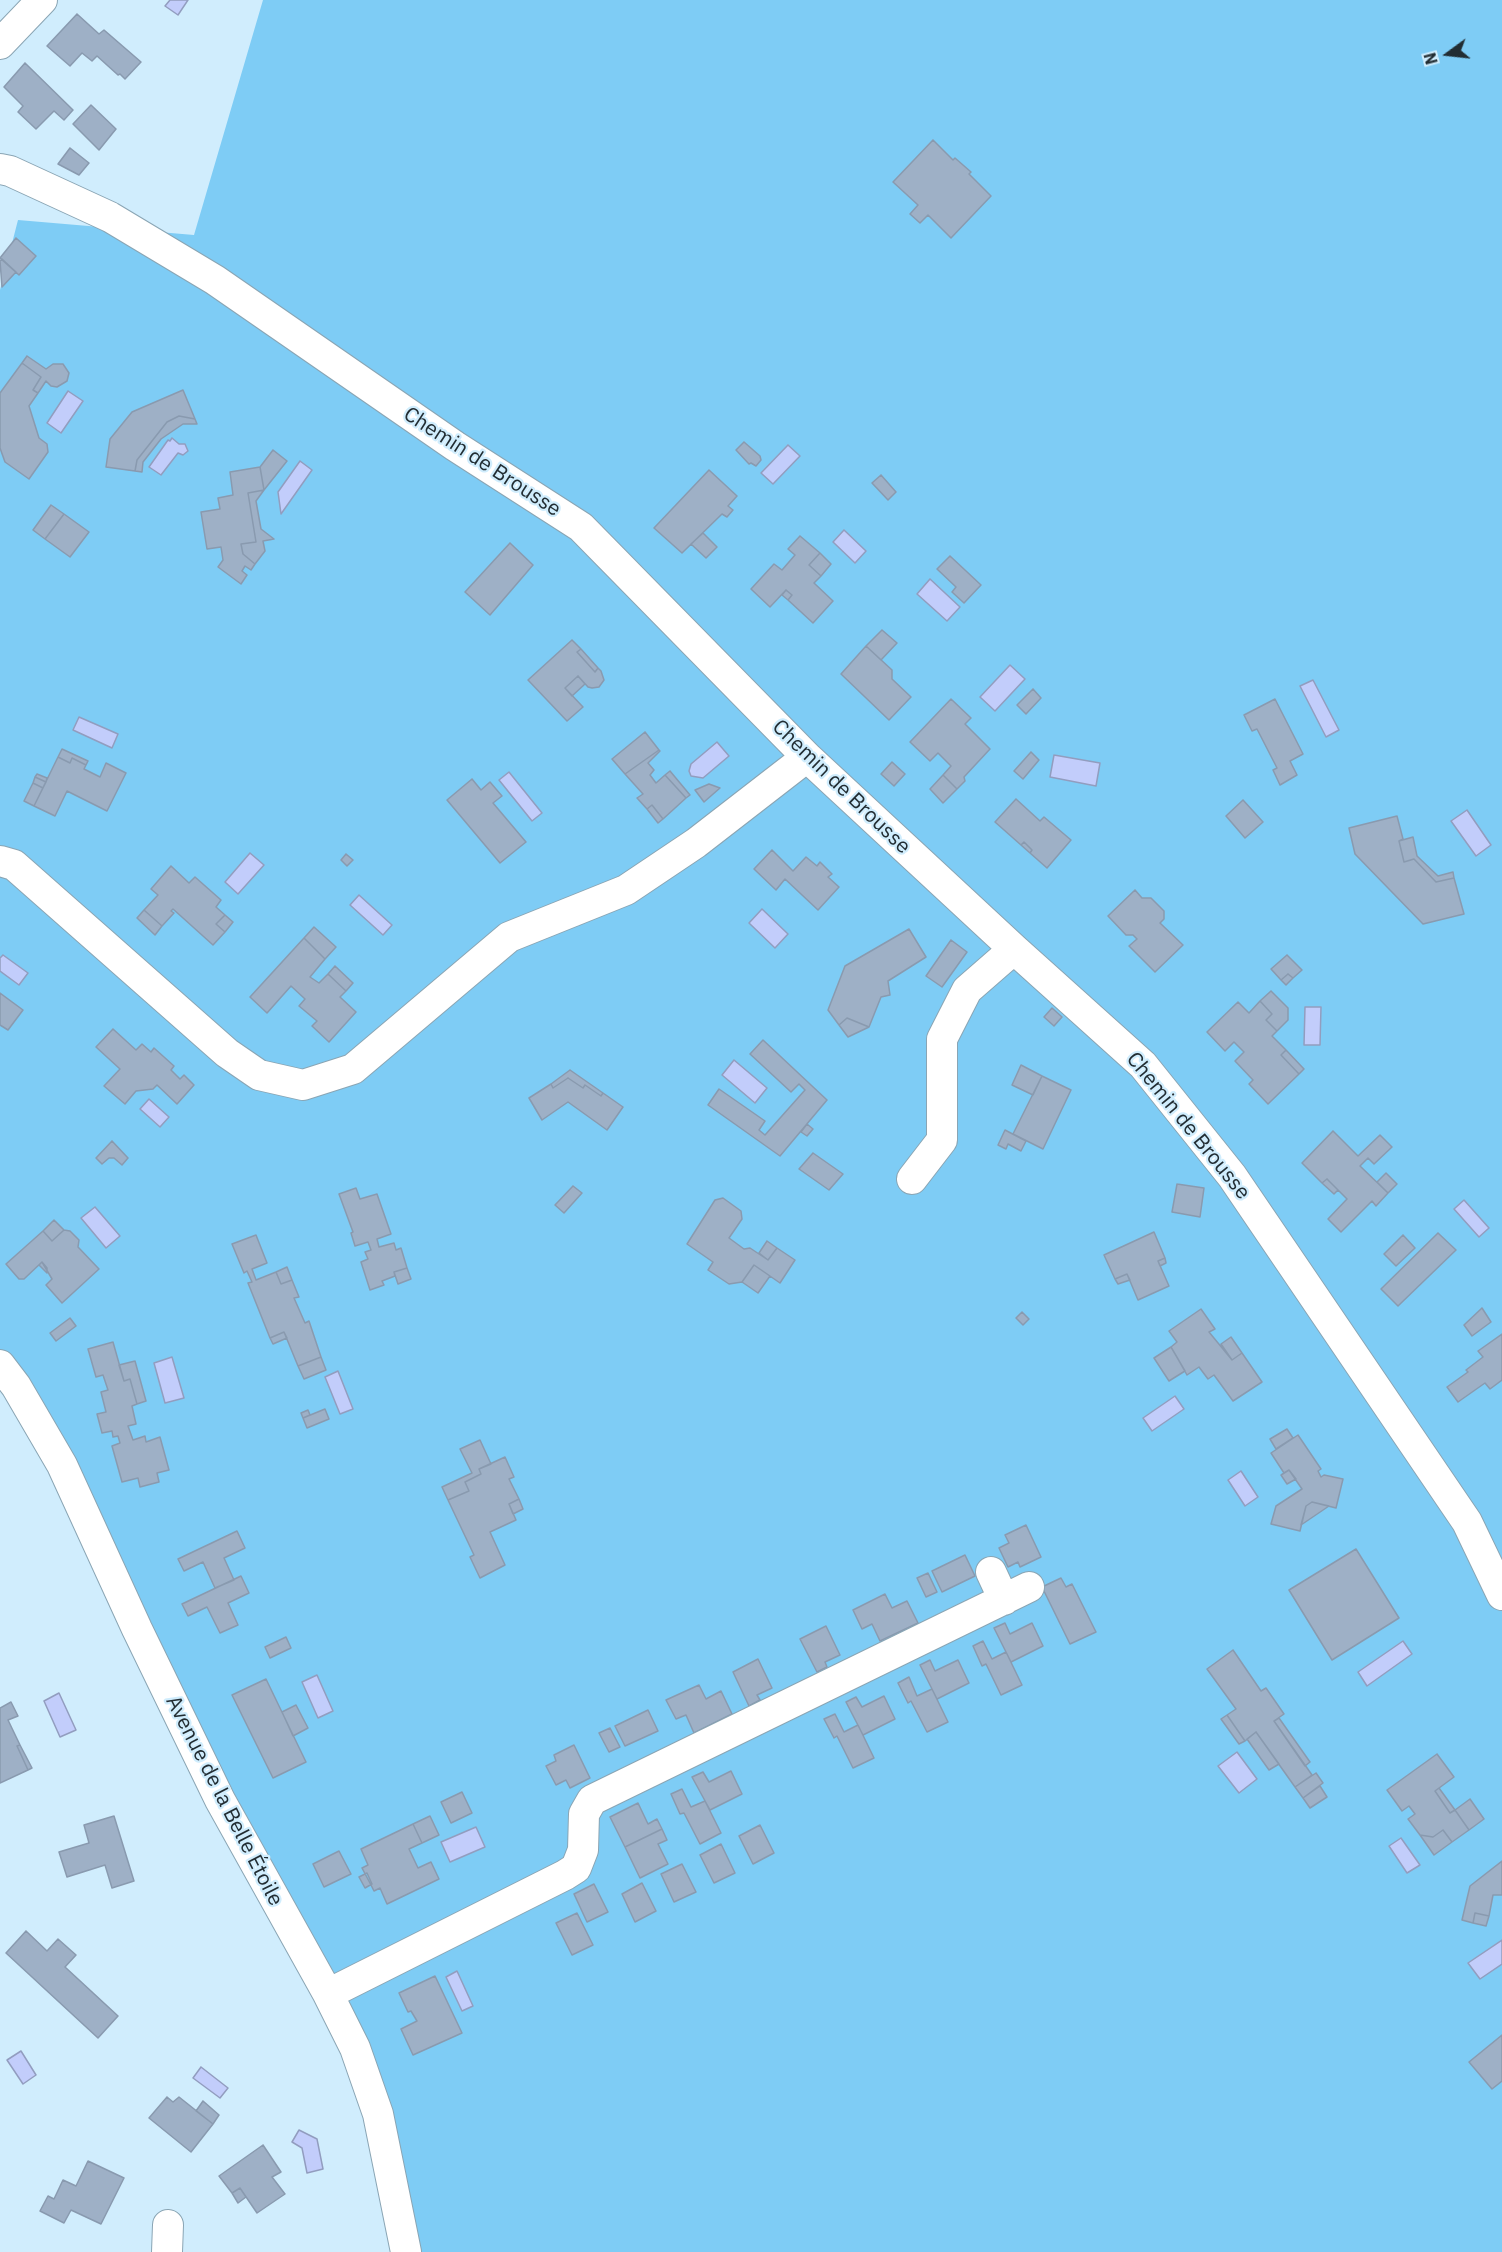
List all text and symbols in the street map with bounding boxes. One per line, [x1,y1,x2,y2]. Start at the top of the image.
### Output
north arrow [1418,24,1478,84]
text: N [1419,50,1442,67]
street label: Chemin de Brousse [399,402,565,522]
street label: Chemin de Brousse [767,715,915,859]
street label: Chemin de Brousse [1121,1047,1255,1205]
street label: Avenue de la Belle Étoile [160,1692,288,1910]

